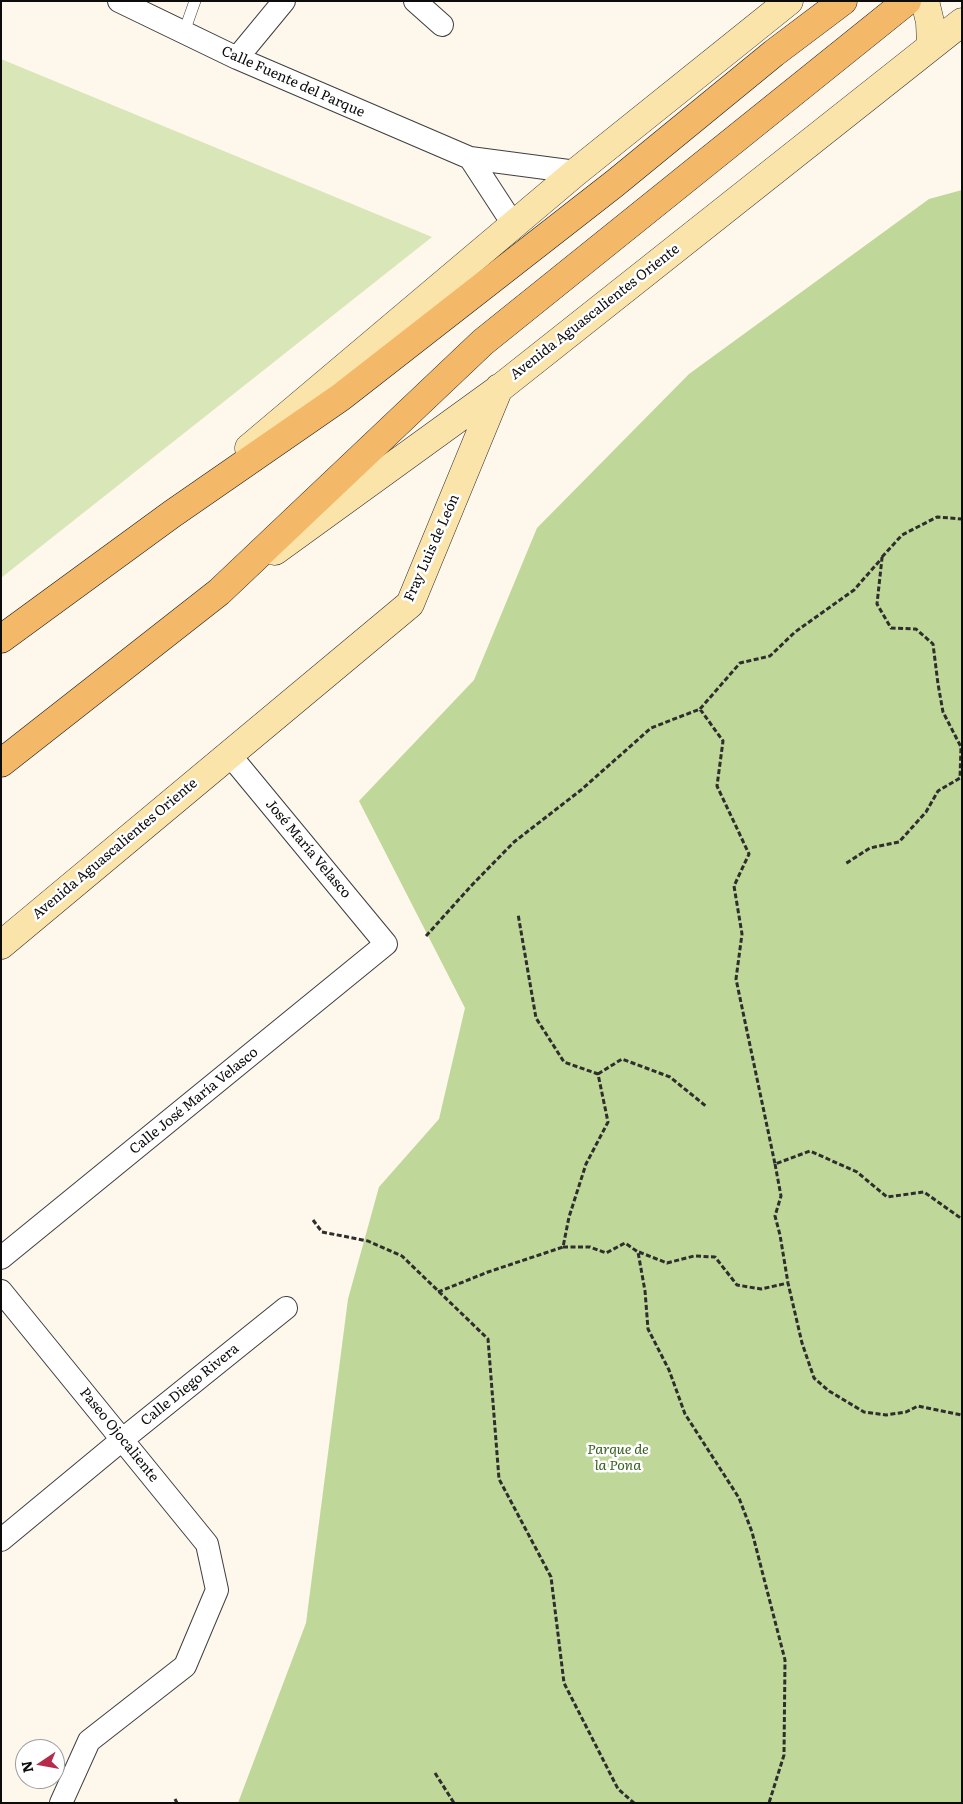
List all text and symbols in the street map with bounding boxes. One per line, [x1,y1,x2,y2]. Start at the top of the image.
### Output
street label: Calle Fuente del Parque [219,43,367,121]
street label: Avenida Aguascalientes Oriente [507,241,683,383]
street label: Fray Luis de León [401,492,463,604]
street label: Avenida Aguascalientes Oriente [29,775,201,923]
street label: José María Velasco [262,796,354,902]
street label: Calle José María Velasco [126,1044,262,1158]
street label: Calle Diego Rivera [138,1340,242,1430]
street label: Paseo Ojocaliente [76,1385,162,1485]
park label: Parque de la Pona [587,1442,649,1474]
north arrow [15,1739,65,1789]
text: N [15,1759,37,1775]

